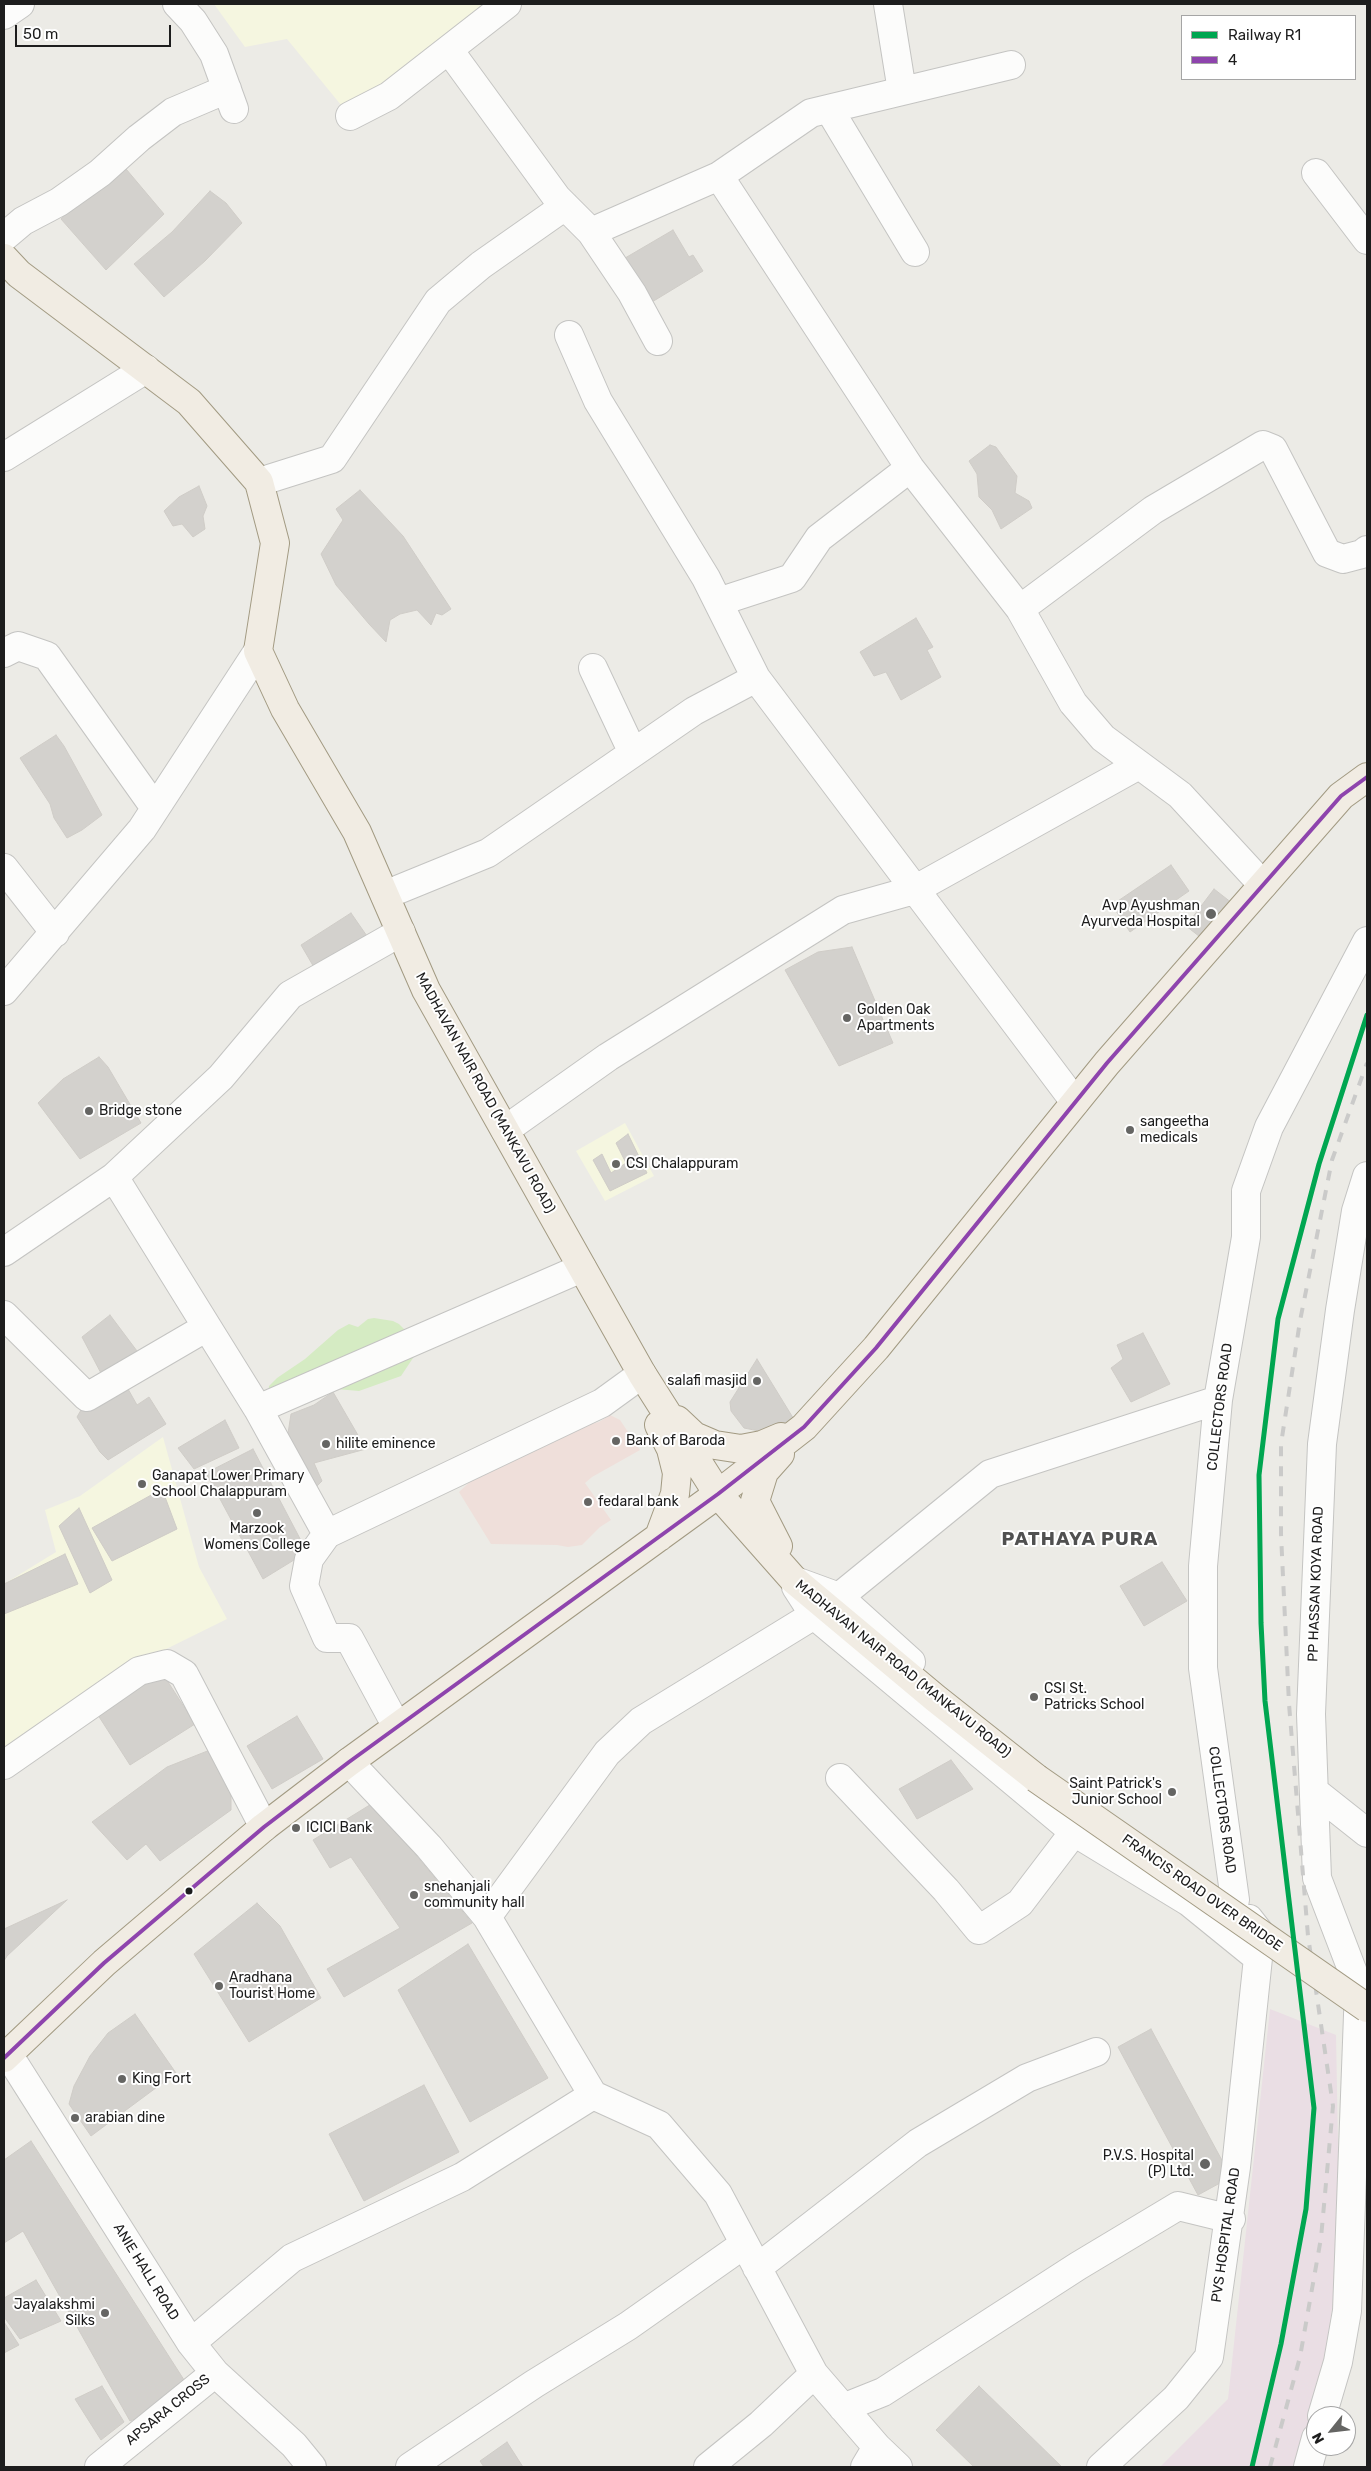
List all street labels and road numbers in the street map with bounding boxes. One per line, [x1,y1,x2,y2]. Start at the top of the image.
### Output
street label: MADHAVAN NAIR ROAD (MANKAVU ROAD) [412,970,558,1216]
street label: COLLECTORS ROAD [1204,1342,1236,1472]
street label: PP HASSAN KOYA ROAD [1305,1506,1327,1662]
street label: MADHAVAN NAIR ROAD (MANKAVU ROAD) [792,1577,1014,1761]
street label: COLLECTORS ROAD [1205,1745,1239,1875]
street label: FRANCIS ROAD OVER BRIDGE [1118,1831,1286,1955]
street label: PVS HOSPITAL ROAD [1208,2167,1244,2303]
street label: ANIE HALL ROAD [109,2221,183,2323]
street label: APSARA CROSS [122,2371,214,2449]

